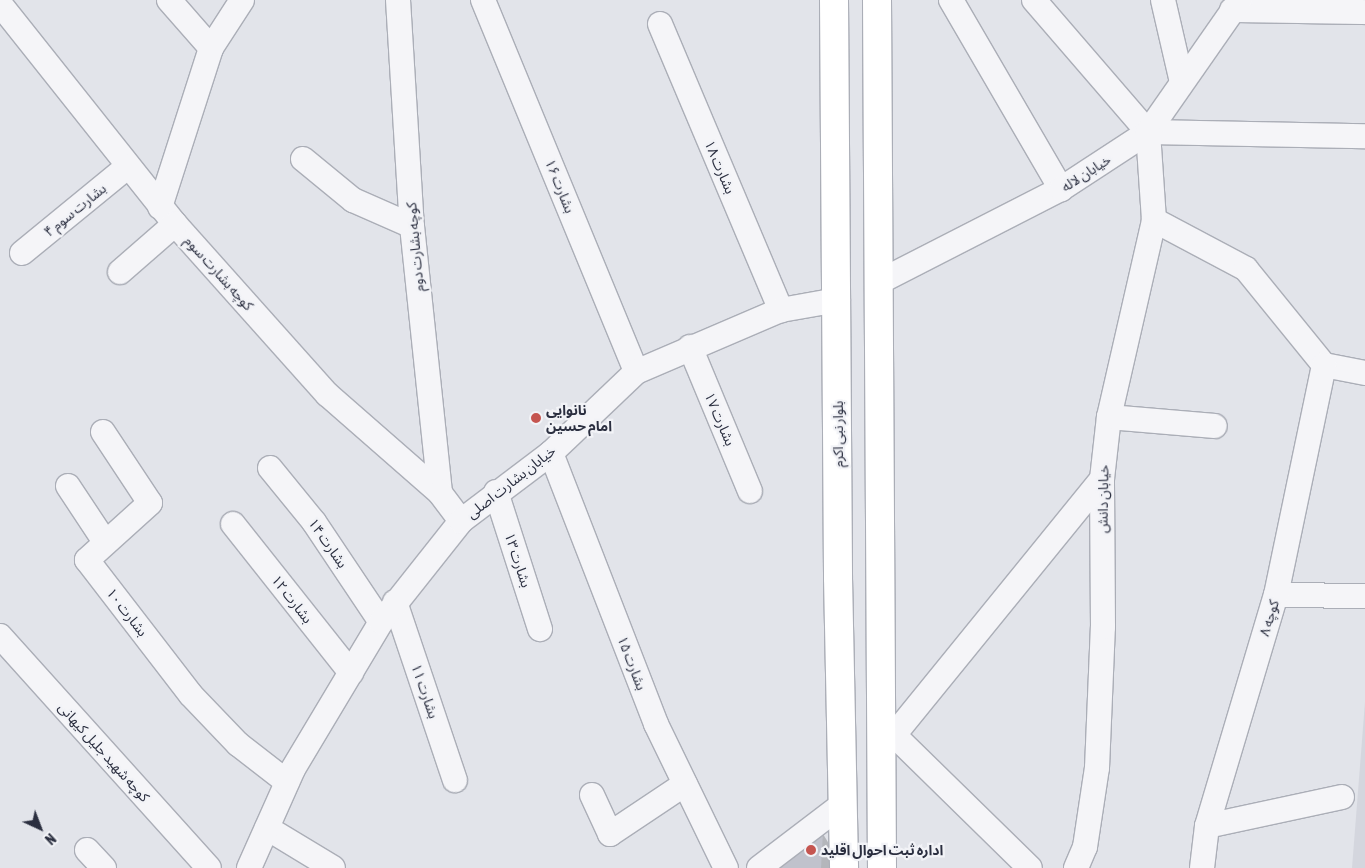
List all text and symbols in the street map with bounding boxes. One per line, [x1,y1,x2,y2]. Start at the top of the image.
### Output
street label: بشارت ۱۸ [701,138,739,196]
street label: خیابان لاله [1058,151,1114,195]
street label: بشارت ۱۶ [542,157,578,215]
street label: بشارت سوم ۴ [41,180,109,240]
street label: کوچه بشارت دوم [403,202,427,292]
street label: کوچه بشارت سوم [181,232,257,314]
street label: بشارت ۱۷ [701,390,739,448]
street label: بلوار نبی اکرم [830,401,846,467]
place label: نانوایی امام حسین [546,402,612,434]
marker: نانوایی امام حسین [530,412,542,424]
street label: خیابان بشارت اصلی [463,442,559,522]
street label: خیابان دانش [1094,465,1112,533]
street label: بشارت ۱۴ [305,515,351,571]
street label: بشارت ۱۳ [501,530,535,590]
street label: بشارت ۱۲ [268,571,316,627]
street label: بشارت ۱۰ [103,584,151,640]
street label: کوچه ۸ [1256,598,1282,638]
street label: بشارت ۱۵ [614,634,650,692]
street label: بشارت ۱۱ [408,661,442,721]
street label: کوچه شهید جلیل کیهانی [55,699,153,805]
north arrow [15,803,65,853]
text: N [42,830,59,848]
place label: اداره ثبت احوال اقلید [821,842,943,858]
marker: اداره ثبت احوال اقلید [805,844,817,856]

